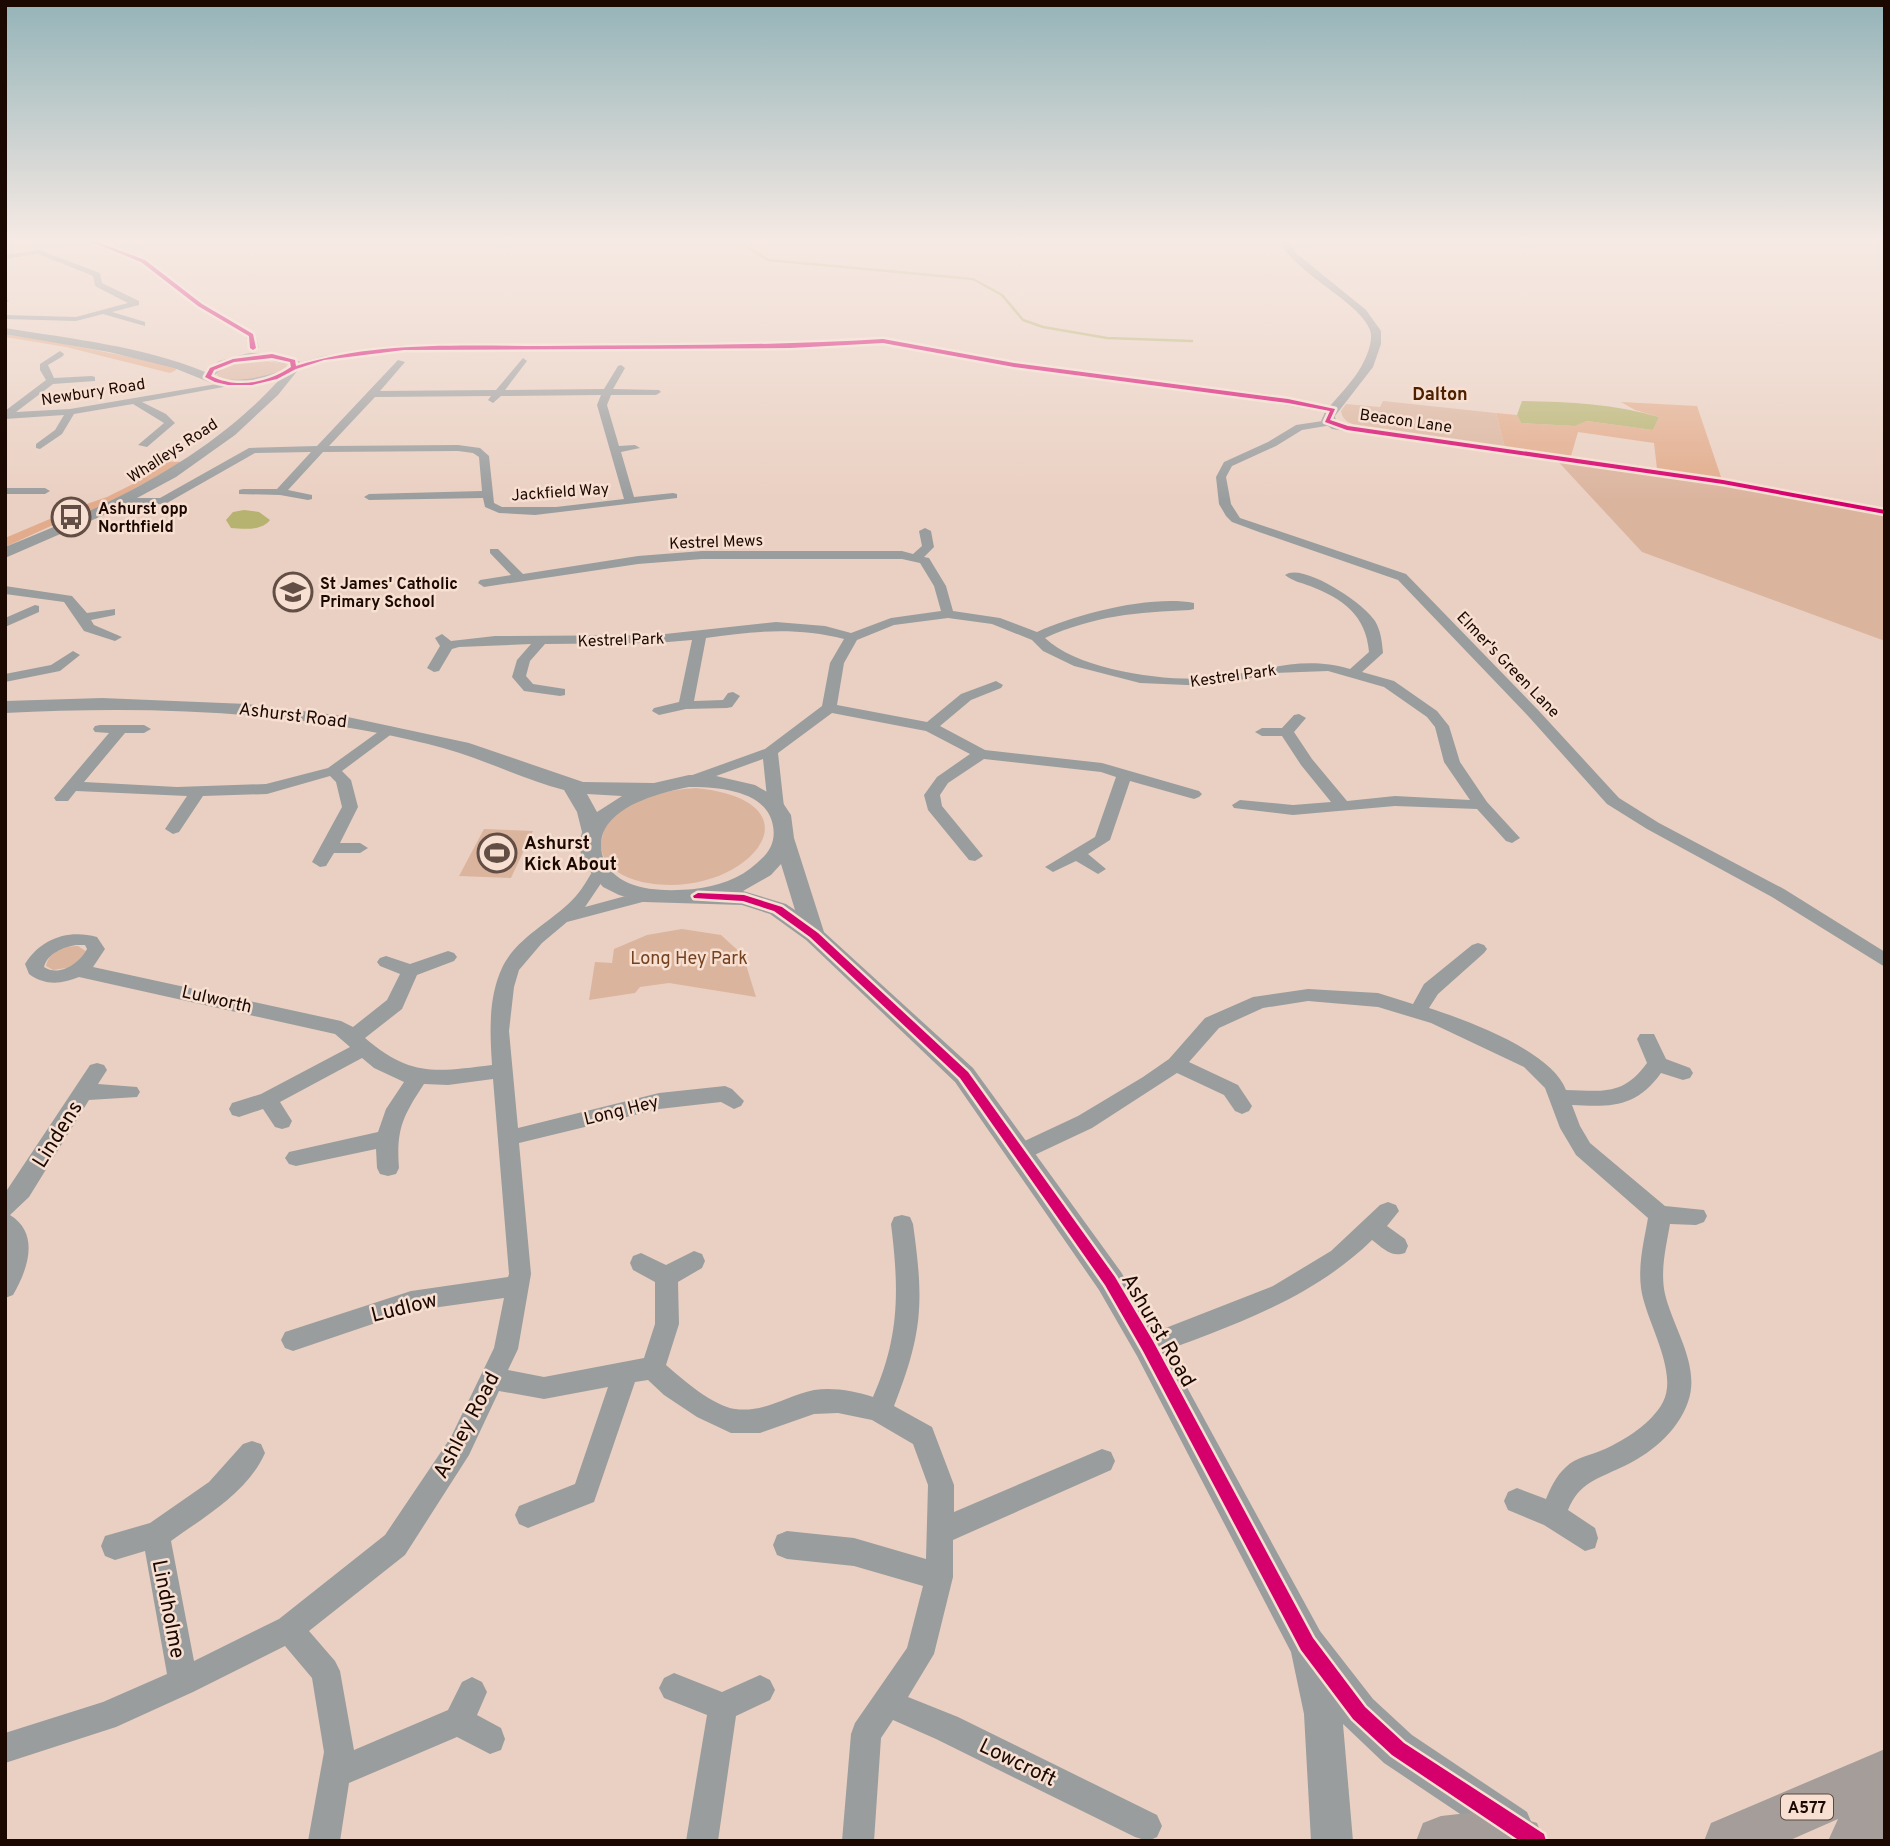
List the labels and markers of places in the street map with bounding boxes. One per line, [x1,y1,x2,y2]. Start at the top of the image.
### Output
bus stop icon: Ashurst opp Northfield [50,496,92,538]
place label: Ashurst opp Northfield [98,500,188,538]
school or university icon: St James' Catholic Primary School [272,571,314,613]
place label: St James' Catholic Primary School [320,575,458,613]
sports icon: Ashurst Kick About [476,832,518,874]
place label: Ashurst Kick About [524,833,617,877]

